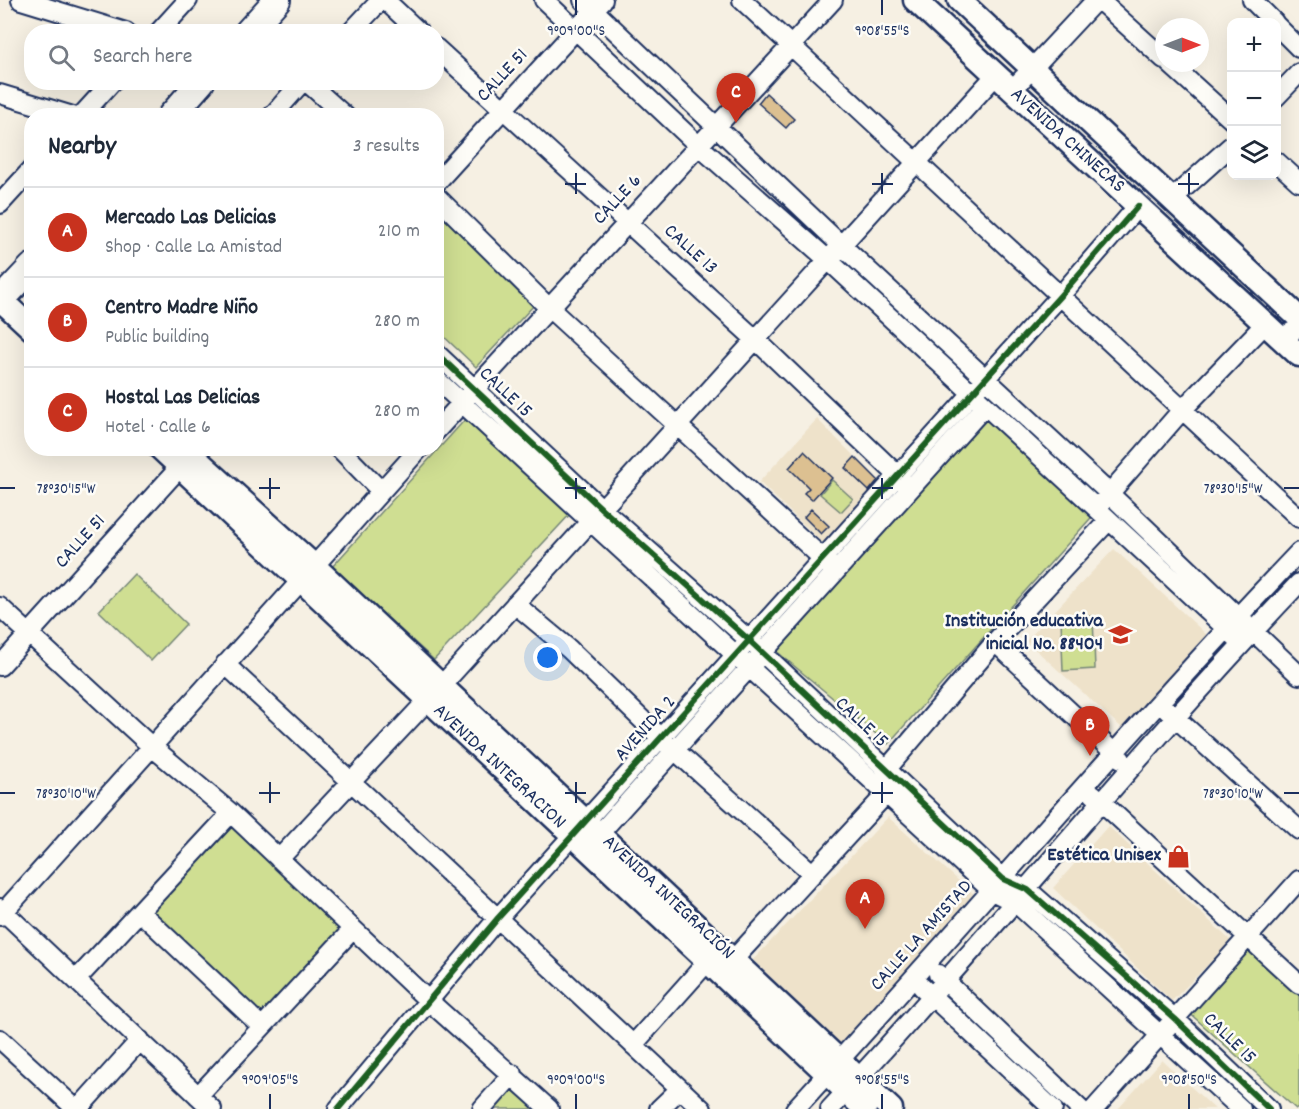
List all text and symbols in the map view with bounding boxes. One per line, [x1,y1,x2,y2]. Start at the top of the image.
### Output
north arrow [1155,18,1209,72]
map controls [1227,18,1281,180]
button: + [1227,18,1281,72]
text: 9°09'00"S [547,21,605,43]
text: 9°08'55"S [855,21,909,43]
search box [24,24,444,90]
icon: search [45,41,78,74]
text: Search here [93,42,192,73]
street label: CALLE 51 [471,43,535,109]
button: − [1227,72,1281,126]
pin: C [716,74,756,123]
street label: AVENIDA CHINECAS [1003,82,1131,200]
button: layers [1227,126,1281,180]
text: Nearby [48,129,116,166]
text: 3 results [353,133,420,161]
street label: CALLE 6 [587,168,649,232]
text: Mercado Las Delicias [105,203,276,234]
text: A [62,218,73,246]
text: 210 m [378,218,420,246]
street label: CALLE 13 [657,218,723,282]
text: Shop · Calle La Amistad [105,234,282,262]
text: Centro Madre Niño [105,293,258,324]
text: B [63,308,72,336]
text: 280 m [374,308,420,336]
text: Public building [105,324,209,352]
street label: CALLE 15 [472,361,538,425]
text: Hostal Las Delicias [105,383,260,414]
text: C [63,398,72,426]
text: 280 m [374,398,420,426]
text: Hotel · Calle 6 [105,414,211,442]
text: 78°30'15"W [37,479,96,501]
text: 78°30'15"W [1204,479,1263,501]
street label: CALLE 51 [49,509,113,575]
place label: Institución educativa inicial No. 88404 [945,608,1104,659]
school or university icon: Institución educativa inicial No. 88404 [1108,621,1134,647]
your location [533,643,562,672]
street label: AVENIDA 2 [609,690,683,768]
street label: CALLE 15 [828,691,894,755]
street label: AVENIDA INTEGRACION [426,698,572,836]
pin: B [1070,706,1110,756]
text: 78°30'10"W [36,784,96,806]
text: 78°30'10"W [1203,784,1263,806]
street label: AVENIDA INTEGRACIÓN [595,829,741,967]
place label: Estética Unisex [1047,842,1162,870]
shop icon: Estética Unisex [1166,843,1192,869]
street label: CALLE LA AMISTAD [866,875,978,997]
pin: A [846,880,884,929]
street label: CALLE 15 [1196,1007,1262,1071]
text: 9°09'05"S [242,1070,298,1092]
text: 9°09'00"S [547,1070,605,1092]
text: 9°08'55"S [855,1070,909,1092]
text: 9°08'50"S [1161,1070,1217,1092]

